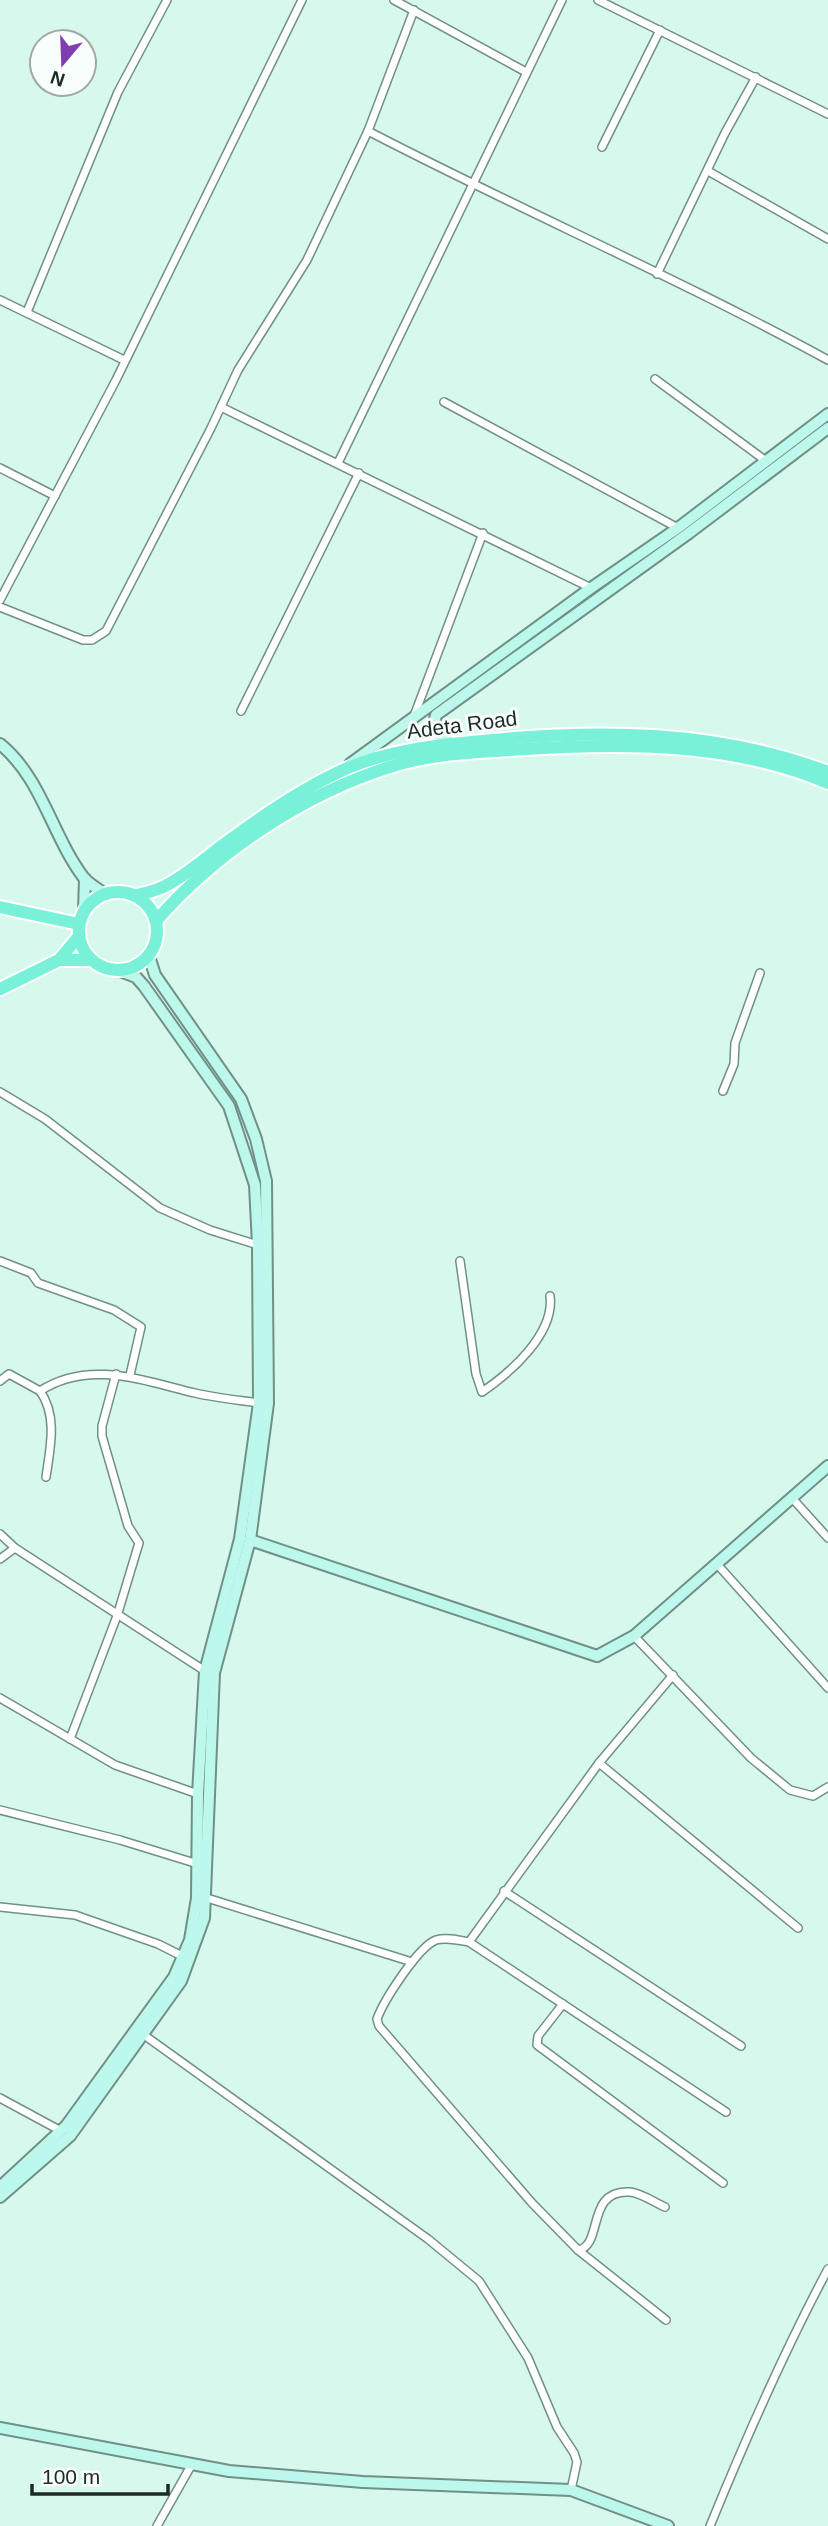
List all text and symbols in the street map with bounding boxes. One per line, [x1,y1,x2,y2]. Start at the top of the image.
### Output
north arrow [28,28,98,98]
text: N [48,66,68,91]
street label: Adeta Road [405,706,518,743]
scale bar [32,2452,168,2496]
text: 100 m [42,2465,100,2488]

